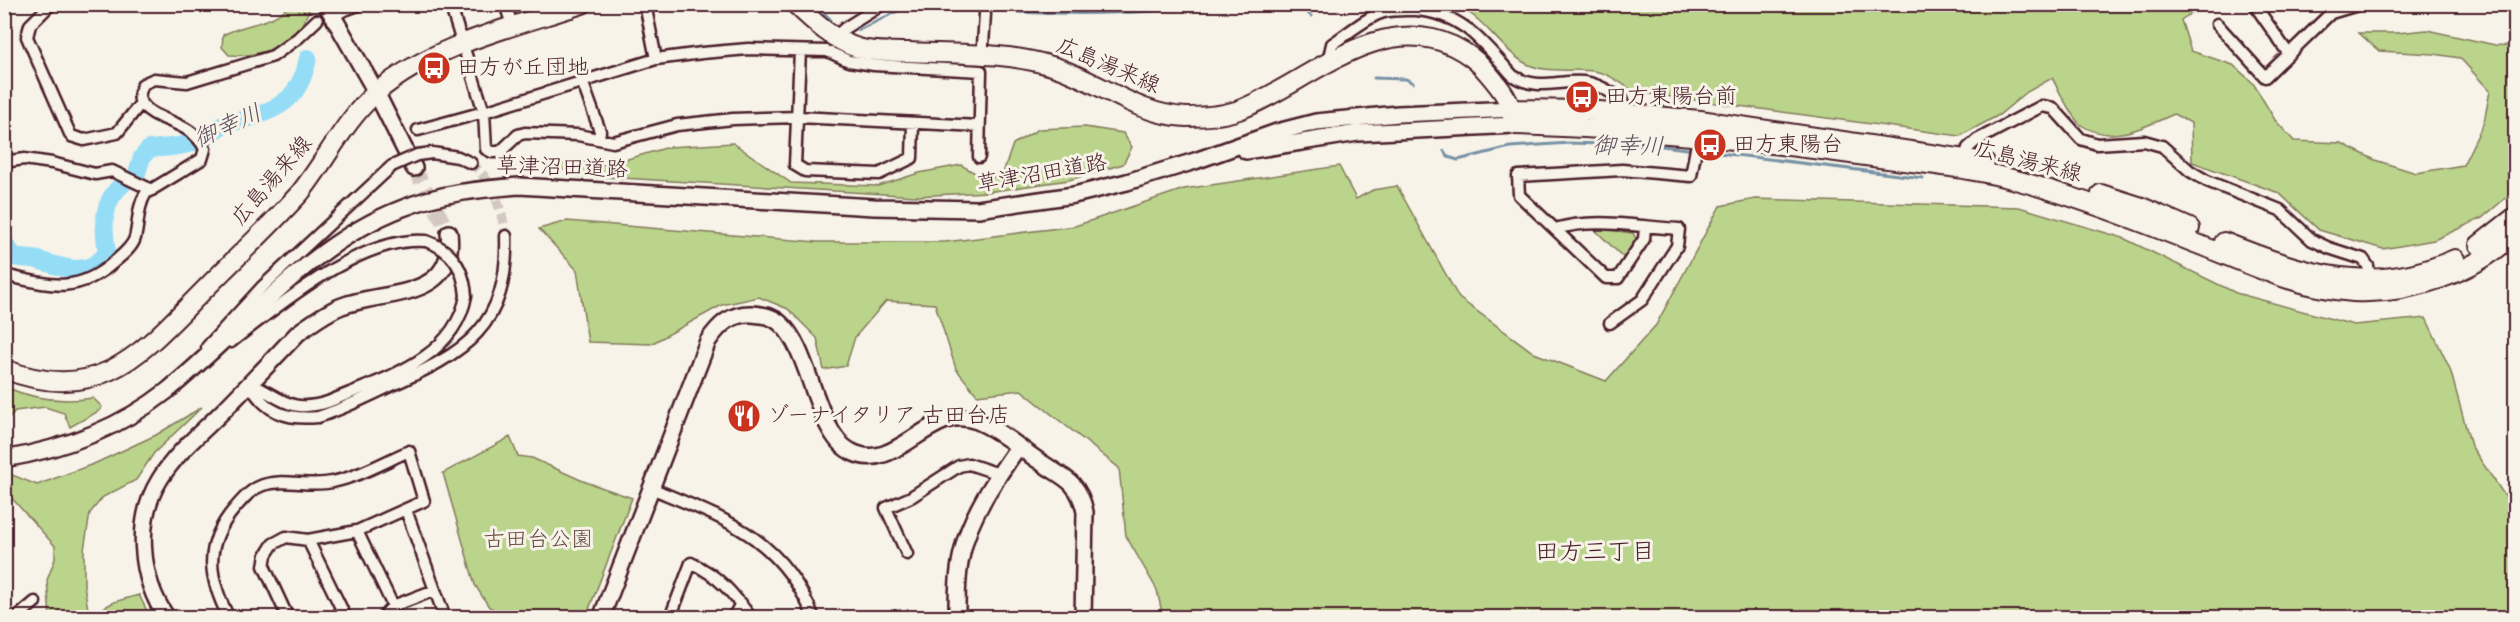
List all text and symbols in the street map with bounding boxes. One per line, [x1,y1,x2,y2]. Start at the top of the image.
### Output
street label: 広島湯来線 [1052,32,1164,100]
bus stop icon: 田方が丘団地 [416,50,452,86]
place label: 田方が丘団地 [457,54,589,82]
bus stop icon: 田方東陽台前 [1564,79,1600,115]
place label: 田方東陽台前 [1605,83,1737,111]
water label: 御幸川 [189,98,267,156]
bus stop icon: 田方東陽台 [1692,127,1728,163]
street label: 広島湯来線 [225,130,319,232]
water label: 御幸川 [1592,131,1664,163]
place label: 田方東陽台 [1733,131,1843,159]
street label: 広島湯来線 [1971,135,2085,189]
street label: 草津沼田道路 [975,149,1109,199]
street label: 草津沼田道路 [496,152,628,184]
restaurant icon: ゾーナイタリア 古田台店 [726,398,762,434]
place label: ゾーナイタリア 古田台店 [767,402,1010,430]
park label: 古田台公園 [483,526,593,554]
district label: 田方三丁目 [1535,537,1655,568]

